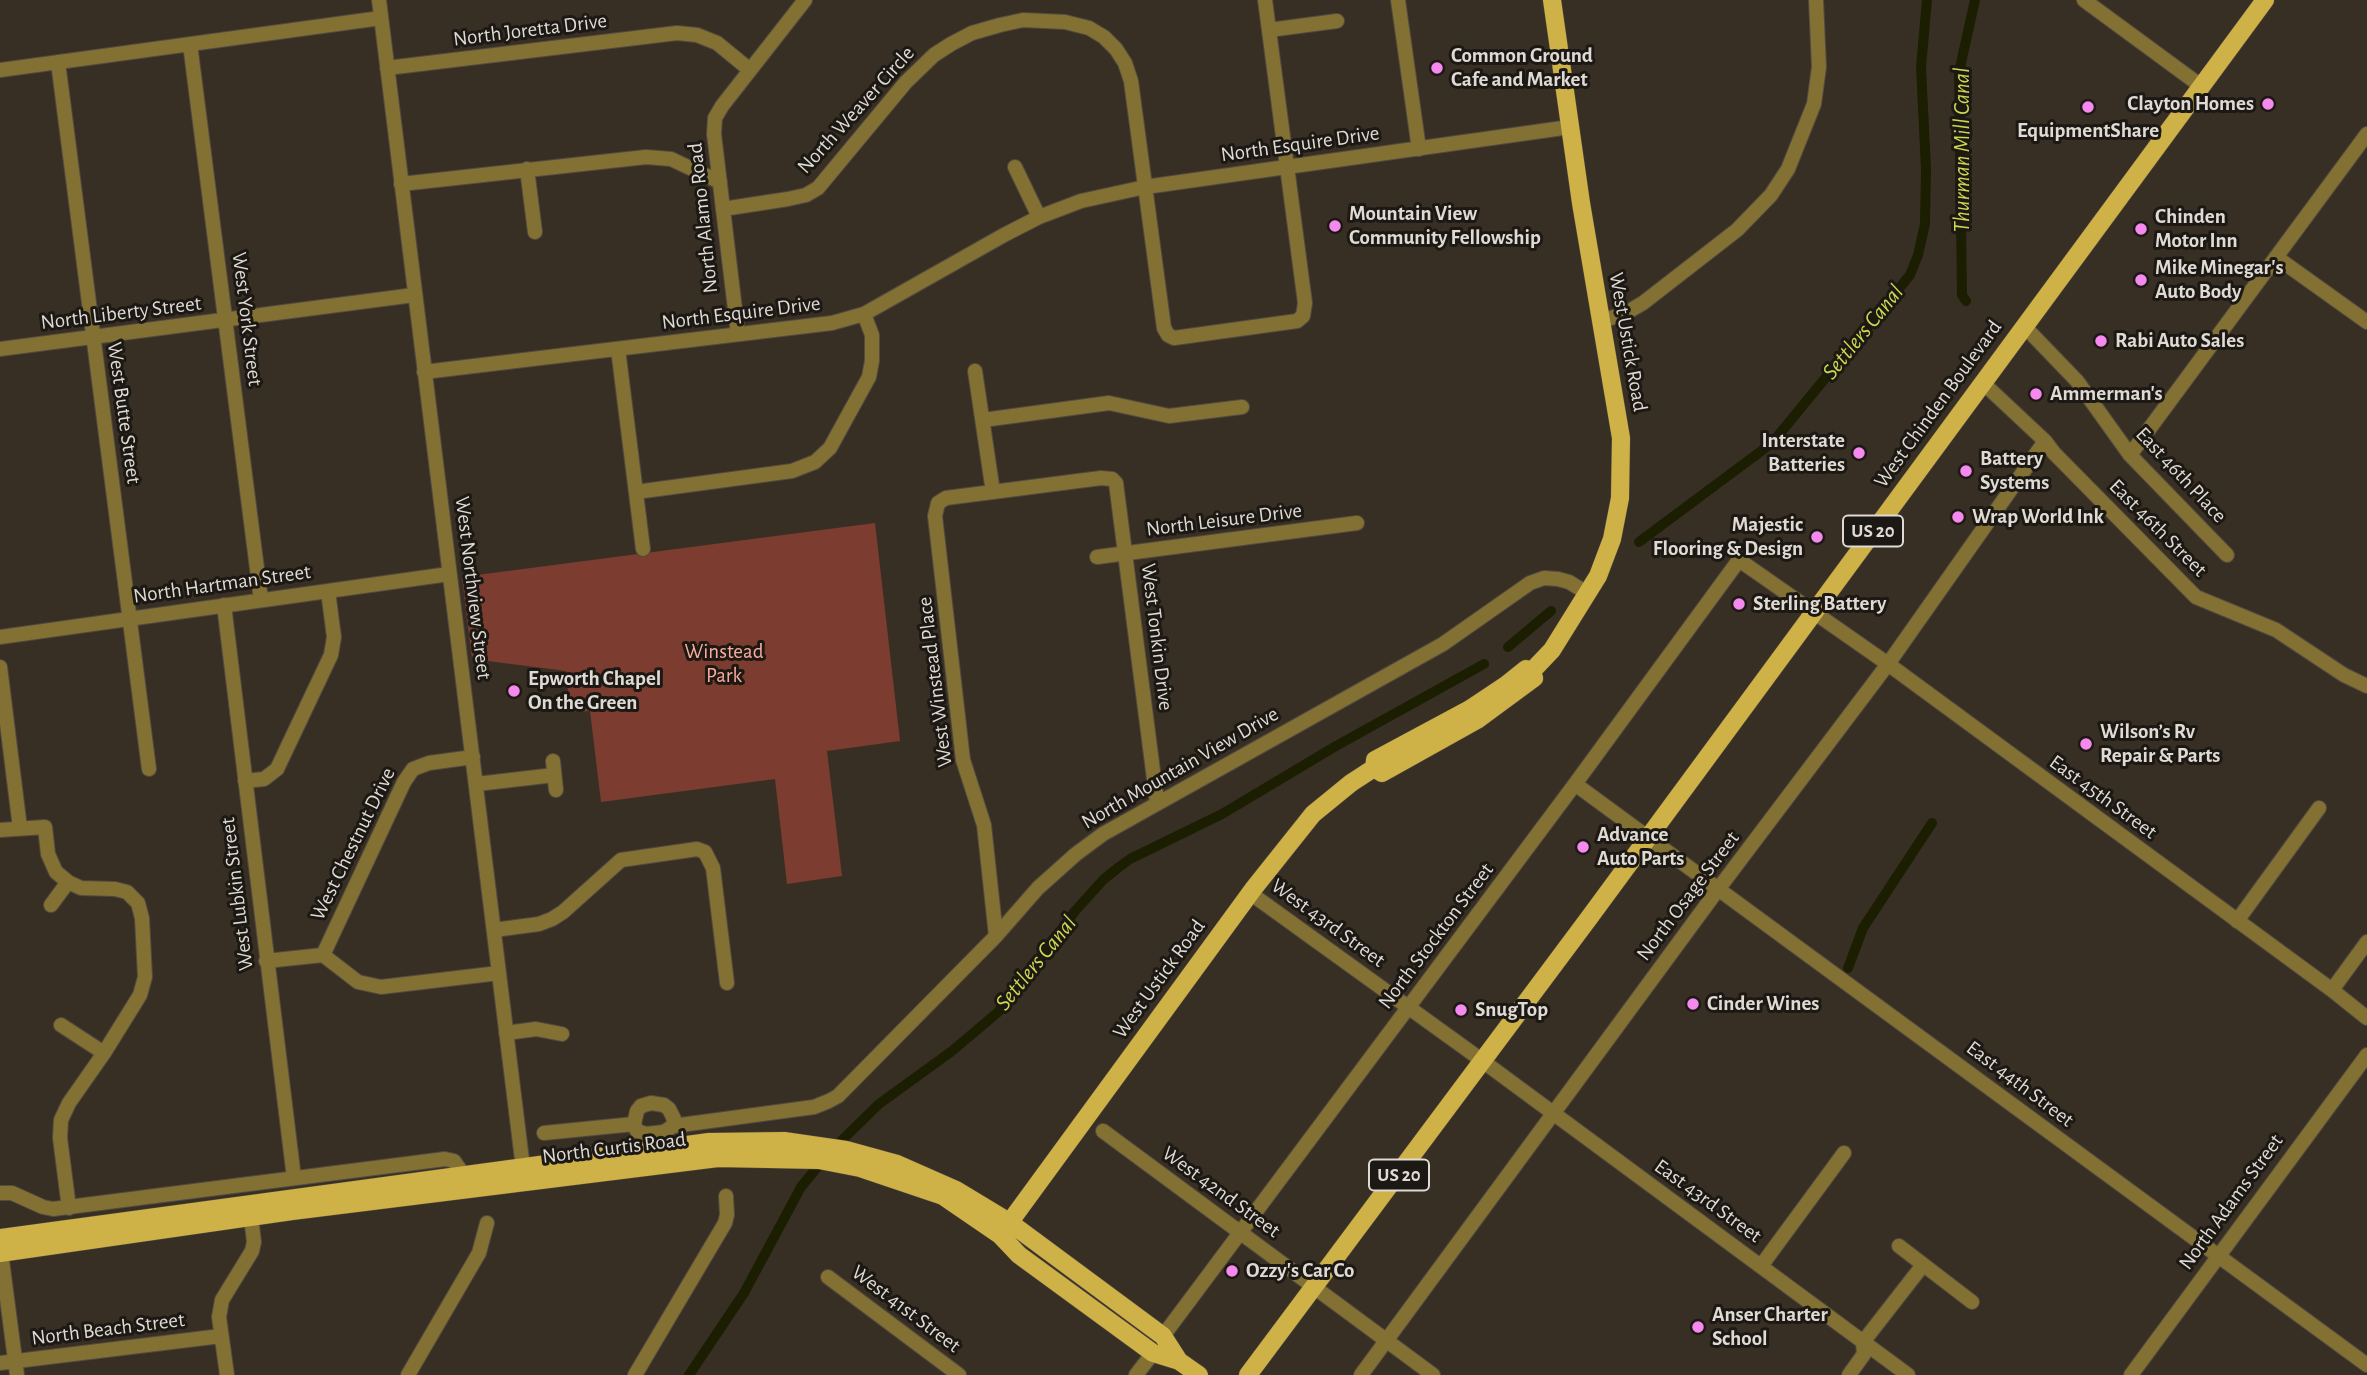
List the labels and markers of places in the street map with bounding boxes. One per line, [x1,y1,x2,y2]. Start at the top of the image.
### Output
place label: Common Ground Cafe and Market [1451,43,1593,93]
marker: Common Ground Cafe and Market [1429,60,1445,76]
place label: Clayton Homes [2127,91,2254,117]
marker: Clayton Homes [2260,96,2276,112]
marker: EquipmentShare [2080,99,2096,115]
place label: EquipmentShare [2017,118,2159,144]
place label: Mountain View Community Fellowship [1349,201,1541,251]
place label: Chinden Motor Inn [2155,204,2238,254]
marker: Mountain View Community Fellowship [1327,218,1343,234]
marker: Chinden Motor Inn [2133,221,2149,237]
place label: Mike Minegar's Auto Body [2155,255,2284,305]
marker: Mike Minegar's Auto Body [2133,272,2149,288]
place label: Rabi Auto Sales [2115,328,2244,354]
marker: Rabi Auto Sales [2093,333,2109,349]
place label: Ammerman's [2050,381,2163,407]
marker: Ammerman's [2028,386,2044,402]
place label: Interstate Batteries [1762,428,1845,478]
marker: Interstate Batteries [1851,445,1867,461]
place label: Battery Systems [1980,446,2049,496]
marker: Battery Systems [1958,463,1974,479]
place label: Wrap World Ink [1972,504,2104,530]
marker: Wrap World Ink [1950,509,1966,525]
place label: Majestic Flooring & Design [1653,512,1803,562]
marker: Majestic Flooring & Design [1809,529,1825,545]
place label: Sterling Battery [1753,591,1886,617]
marker: Sterling Battery [1731,596,1747,612]
place label: Epworth Chapel On the Green [528,666,661,716]
marker: Epworth Chapel On the Green [506,683,522,699]
place label: Wilson’s Rv Repair & Parts [2100,719,2220,769]
marker: Wilson’s Rv Repair & Parts [2078,736,2094,752]
place label: Advance Auto Parts [1597,822,1684,872]
marker: Advance Auto Parts [1575,839,1591,855]
place label: Cinder Wines [1707,991,1819,1017]
marker: Cinder Wines [1685,996,1701,1012]
place label: SnugTop [1475,997,1548,1023]
marker: SnugTop [1453,1002,1469,1018]
place label: Ozzy's Car Co [1246,1258,1354,1284]
marker: Ozzy's Car Co [1224,1263,1240,1279]
place label: Anser Charter School [1712,1302,1828,1352]
marker: Anser Charter School [1690,1319,1706,1335]

